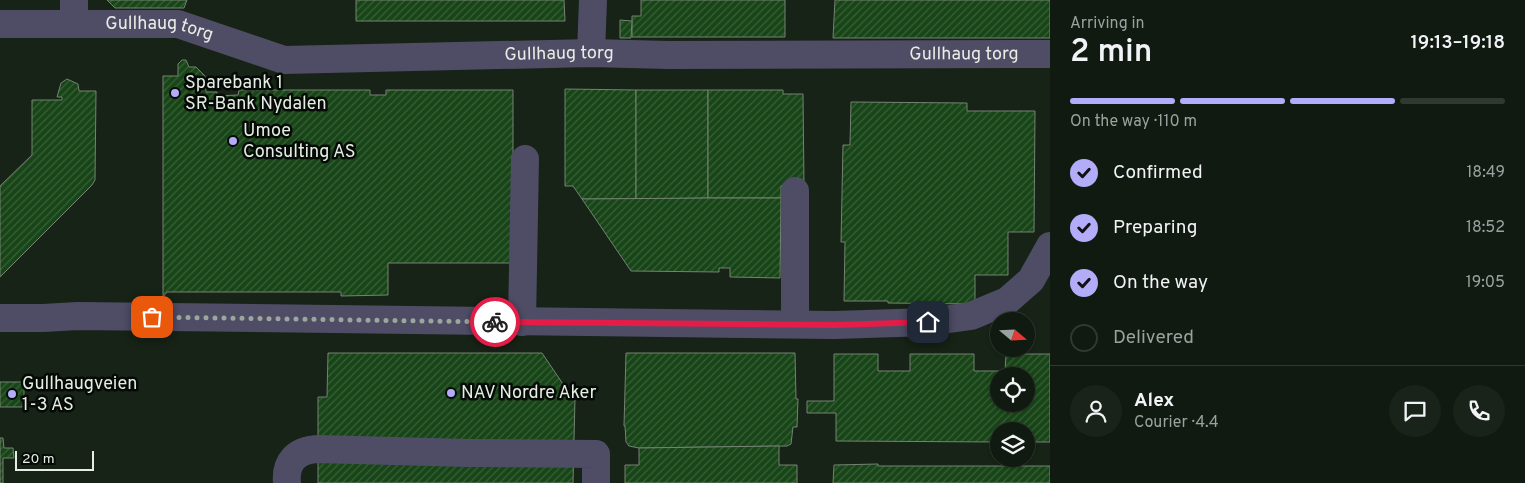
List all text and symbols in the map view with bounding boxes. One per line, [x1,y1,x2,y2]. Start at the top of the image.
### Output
street label: Gullhaug torg [105,13,216,47]
text: Arriving in [1070,14,1145,34]
text: 19:13–19:18 [1410,31,1505,55]
text: 2 min [1070,33,1152,73]
street label: Gullhaug torg [504,41,614,66]
street label: Gullhaug torg [909,43,1019,66]
place label: Sparebank 1 SR-Bank Nydalen [185,72,327,116]
marker: Sparebank 1 SR-Bank Nydalen [169,87,181,99]
text: On the way · 110 m [1070,112,1197,132]
place label: Umoe Consulting AS [243,120,356,164]
marker: Umoe Consulting AS [227,135,239,147]
icon: check [1070,159,1098,187]
text: Confirmed [1113,161,1203,185]
text: 18:49 [1466,163,1505,183]
icon: check [1070,214,1098,242]
text: Preparing [1113,216,1197,240]
text: 18:52 [1466,218,1505,238]
icon: check [1070,269,1098,297]
text: On the way [1113,271,1208,295]
text: 19:05 [1466,273,1505,293]
pin [131,296,173,338]
courier [470,297,520,347]
pin [907,301,949,343]
icon: bag [138,303,166,331]
icon: bike [481,308,509,336]
icon: home [914,308,942,336]
north arrow [990,312,1035,358]
map controls [990,312,1035,467]
text: Delivered [1113,326,1194,350]
button: locate [990,367,1035,412]
place label: Gullhaugveien 1-3 AS [22,373,137,417]
place label: NAV Nordre Aker [461,382,597,405]
button: person [1070,385,1122,437]
button: chat [1389,385,1441,437]
button: phone [1453,385,1505,437]
marker: NAV Nordre Aker [445,387,457,399]
marker: Gullhaugveien 1-3 AS [6,388,18,400]
text: Alex [1134,389,1174,413]
text: Courier · 4.4 [1134,413,1219,433]
button: layers [990,422,1035,467]
scale bar [15,448,94,471]
text: 20 m [22,451,55,468]

